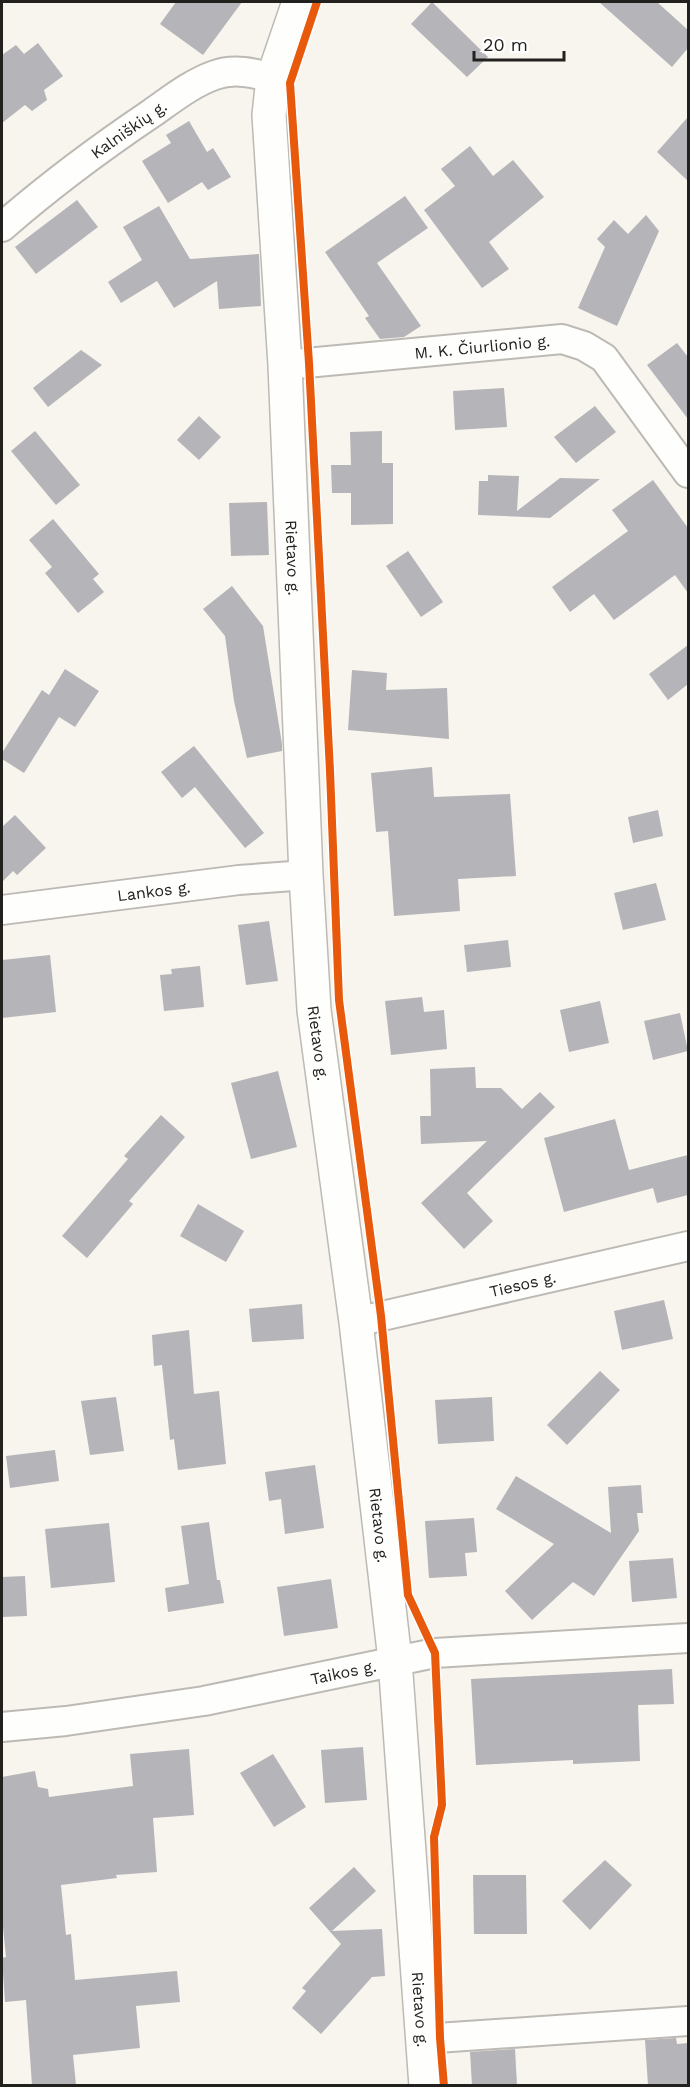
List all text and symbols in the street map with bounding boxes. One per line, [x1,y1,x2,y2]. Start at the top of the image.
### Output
scale bar [474,24,564,62]
text: 20 m [483,34,528,55]
street label: Kalniškių g. [87,96,170,162]
street label: M. K. Čiurlionio g. [413,331,551,362]
street label: Rietavo g. [282,520,304,596]
street label: Lankos g. [116,877,192,905]
street label: Rietavo g. [304,1004,333,1082]
street label: Tiesos g. [488,1267,558,1301]
street label: Rietavo g. [366,1487,393,1564]
street label: Taikos g. [309,1656,378,1688]
street label: Rietavo g. [408,1971,433,2048]

